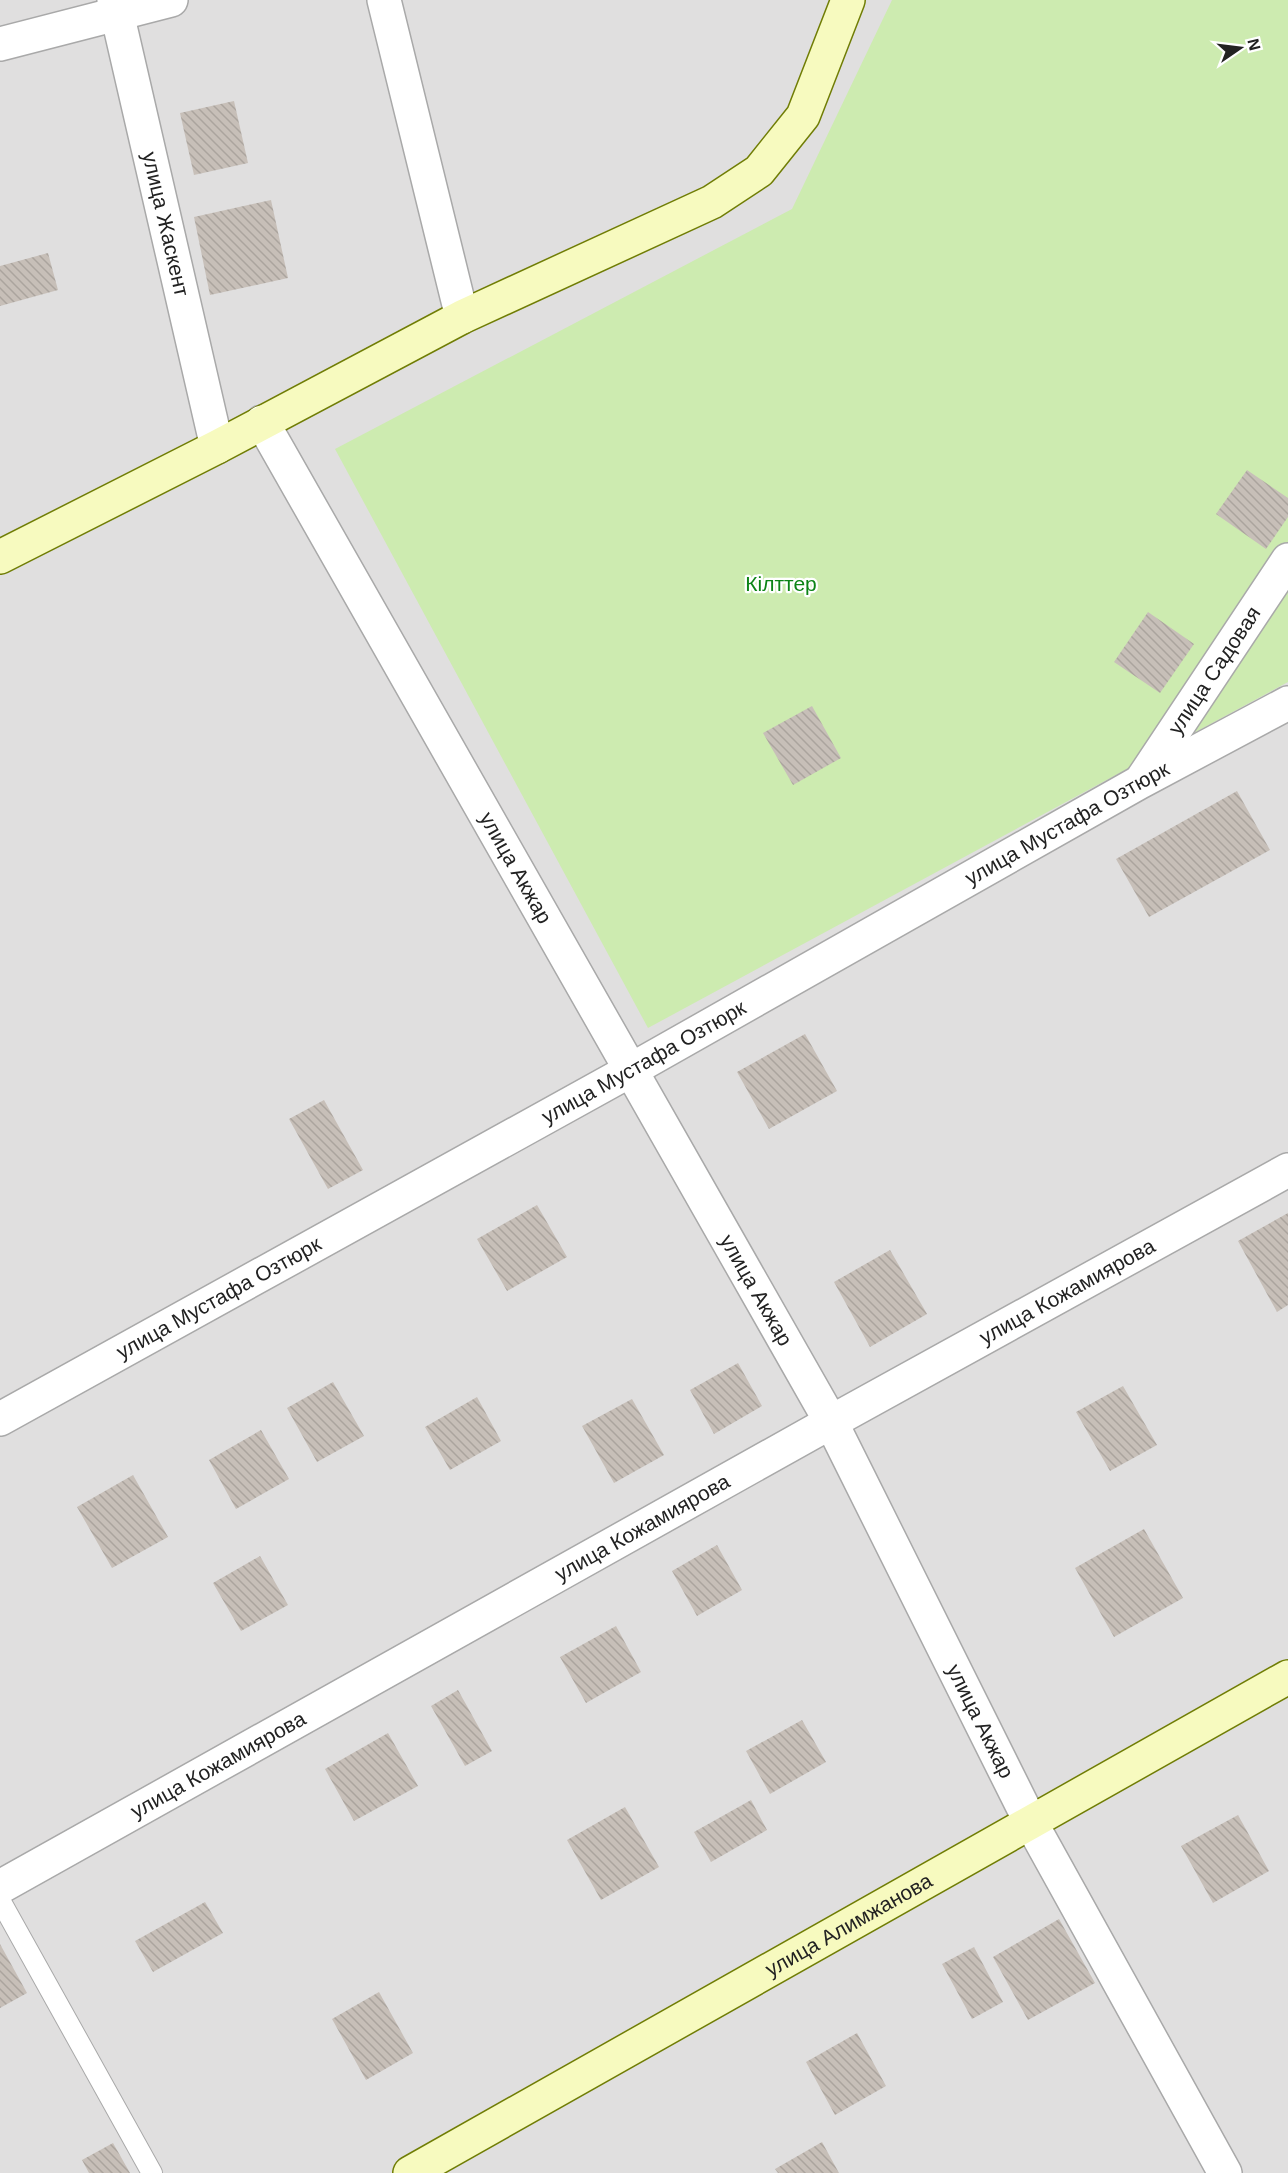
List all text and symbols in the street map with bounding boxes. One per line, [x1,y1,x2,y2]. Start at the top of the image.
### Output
north arrow [1210,18,1270,78]
text: N [1244,37,1264,52]
street label: улица Жаскент [138,149,194,299]
park label: Кілттер [745,572,817,595]
street label: улица Садовая [1163,602,1265,739]
street label: улица Мустафа Озтюрк [961,756,1173,890]
street label: улица Акжар [475,808,557,927]
street label: улица Мустафа Озтюрк [538,995,750,1128]
street label: улица Акжар [716,1230,797,1350]
street label: улица Мустафа Озтюрк [112,1231,326,1363]
street label: улица Кожамиярова [975,1234,1159,1349]
street label: улица Кожамиярова [551,1469,734,1585]
street label: улица Акжар [943,1660,1019,1782]
street label: улица Кожамиярова [127,1706,310,1823]
street label: улица Алимжанова [761,1868,936,1981]

